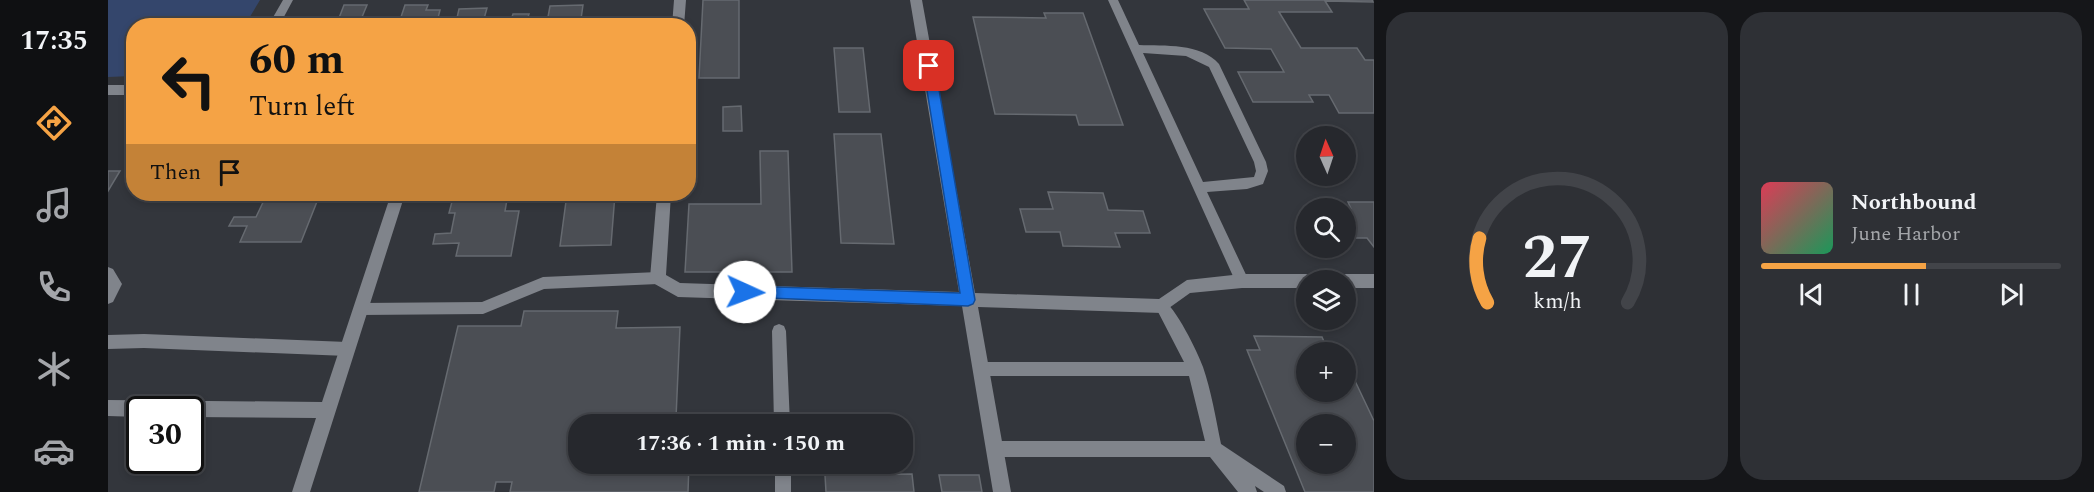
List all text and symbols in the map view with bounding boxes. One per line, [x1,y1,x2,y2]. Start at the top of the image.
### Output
text: 17:35 [20,20,88,62]
text: 60 m [249,29,344,92]
pin [903,40,954,91]
icon: left [150,42,228,120]
icon: arrive [912,49,945,82]
text: Turn left [249,86,355,128]
icon: directions [33,102,75,144]
north arrow [1296,126,1356,186]
map controls [1296,126,1356,474]
text: Then [150,156,201,189]
icon: arrive [213,156,246,189]
icon: music [33,184,75,226]
text: Northbound [1851,186,1977,219]
button: search [1296,198,1356,258]
text: 27 [1522,211,1592,306]
text: June Harbor [1851,219,1960,249]
position arrow [713,260,777,324]
icon: phone [33,266,75,308]
button: layers [1296,270,1356,330]
icon: previous [1795,278,1828,311]
icon: pause [1895,278,1928,311]
icon: next [1995,278,2028,311]
text: km/h [1533,285,1581,318]
button: + [1296,342,1356,402]
icon: climate [33,348,75,390]
speed limit sign: 30 [126,396,204,474]
button: − [1296,414,1356,474]
text: 17:36 · 1 min · 150 m [636,427,845,460]
icon: car [33,430,75,472]

